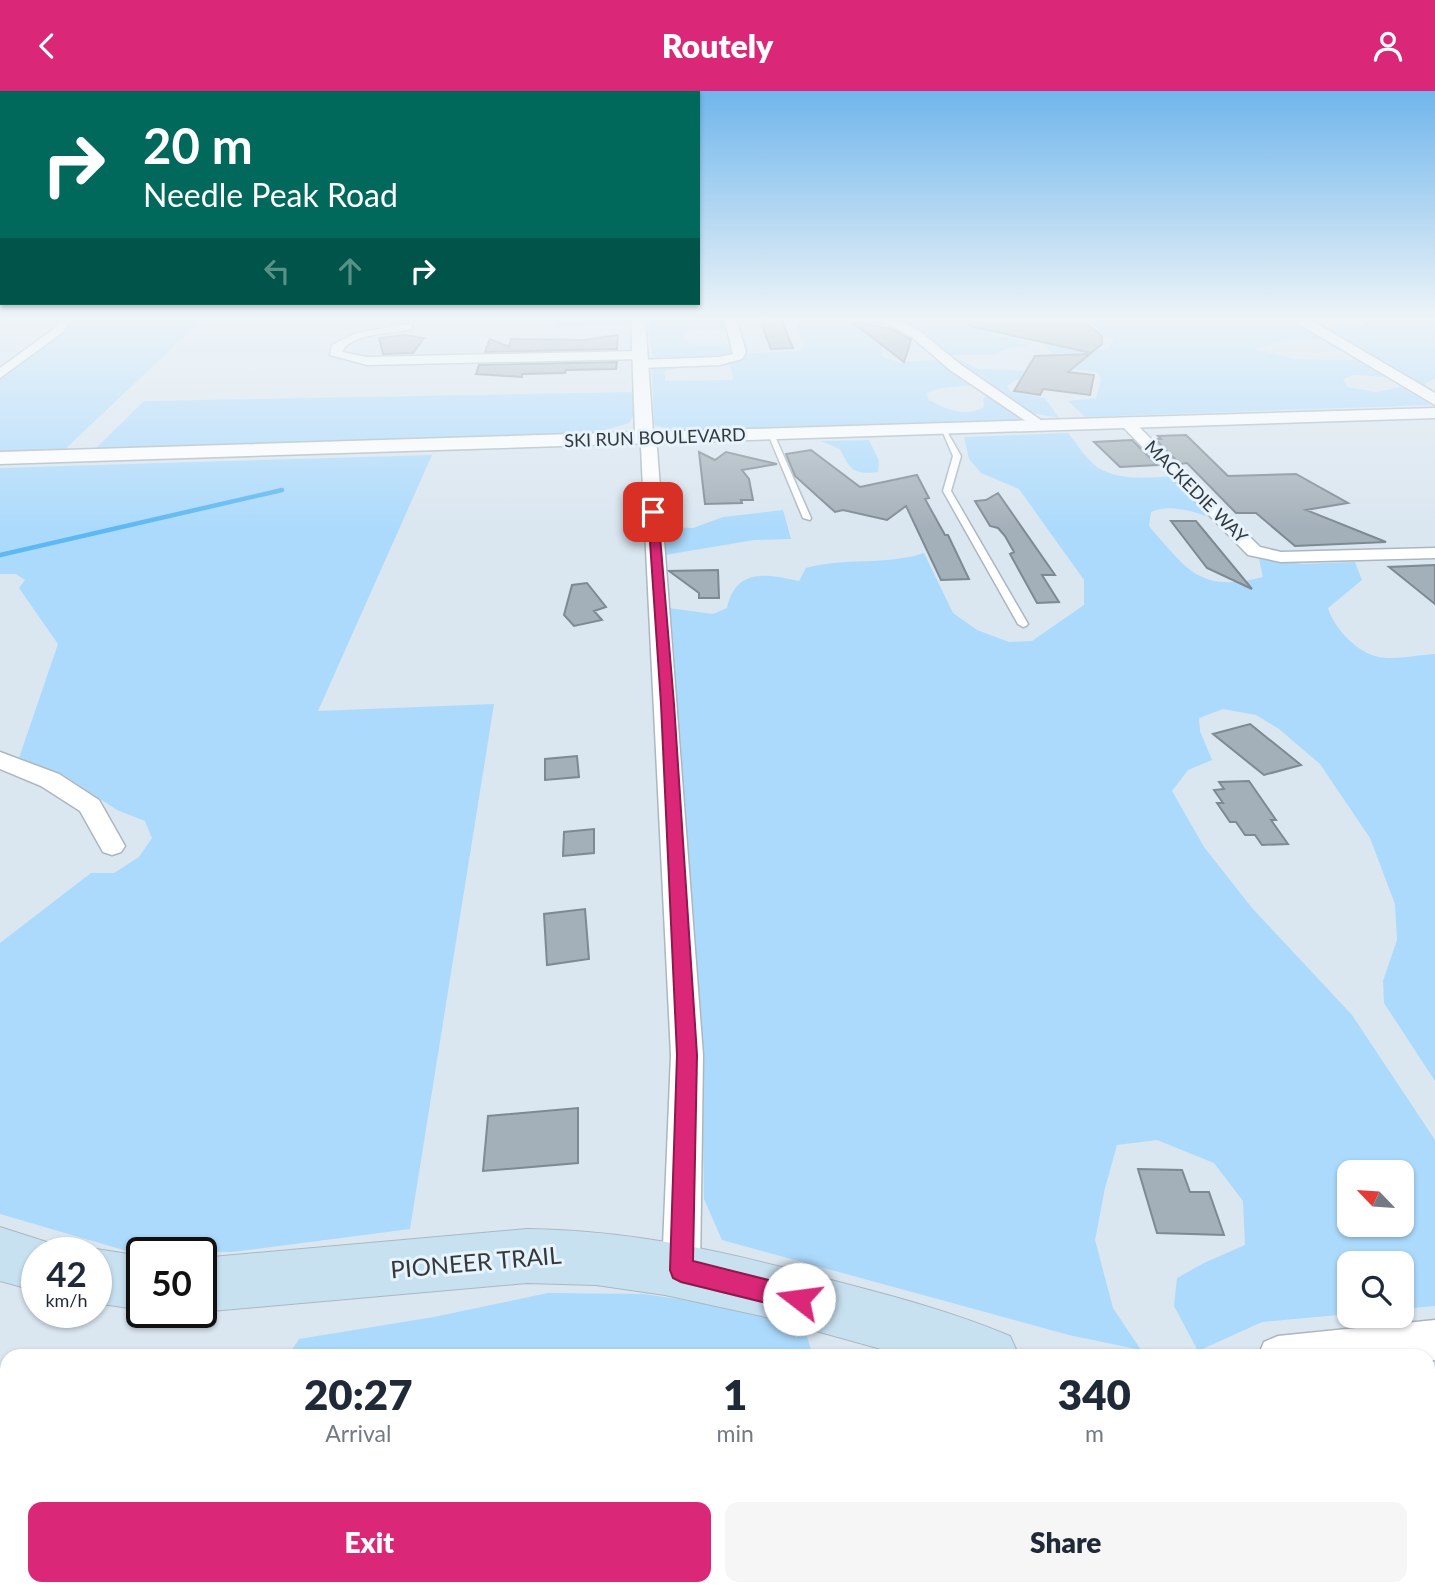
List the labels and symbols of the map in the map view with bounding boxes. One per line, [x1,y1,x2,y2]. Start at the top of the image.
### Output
street label: SKI RUN BOULEVARD [564,423,746,451]
street label: MACKEDIE WAY [1141,435,1253,548]
pin [623,482,683,542]
north arrow [1337,1160,1414,1237]
speed limit sign: 50 [126,1237,217,1328]
street label: PIONEER TRAIL [389,1240,562,1283]
position arrow [762,1262,836,1336]

